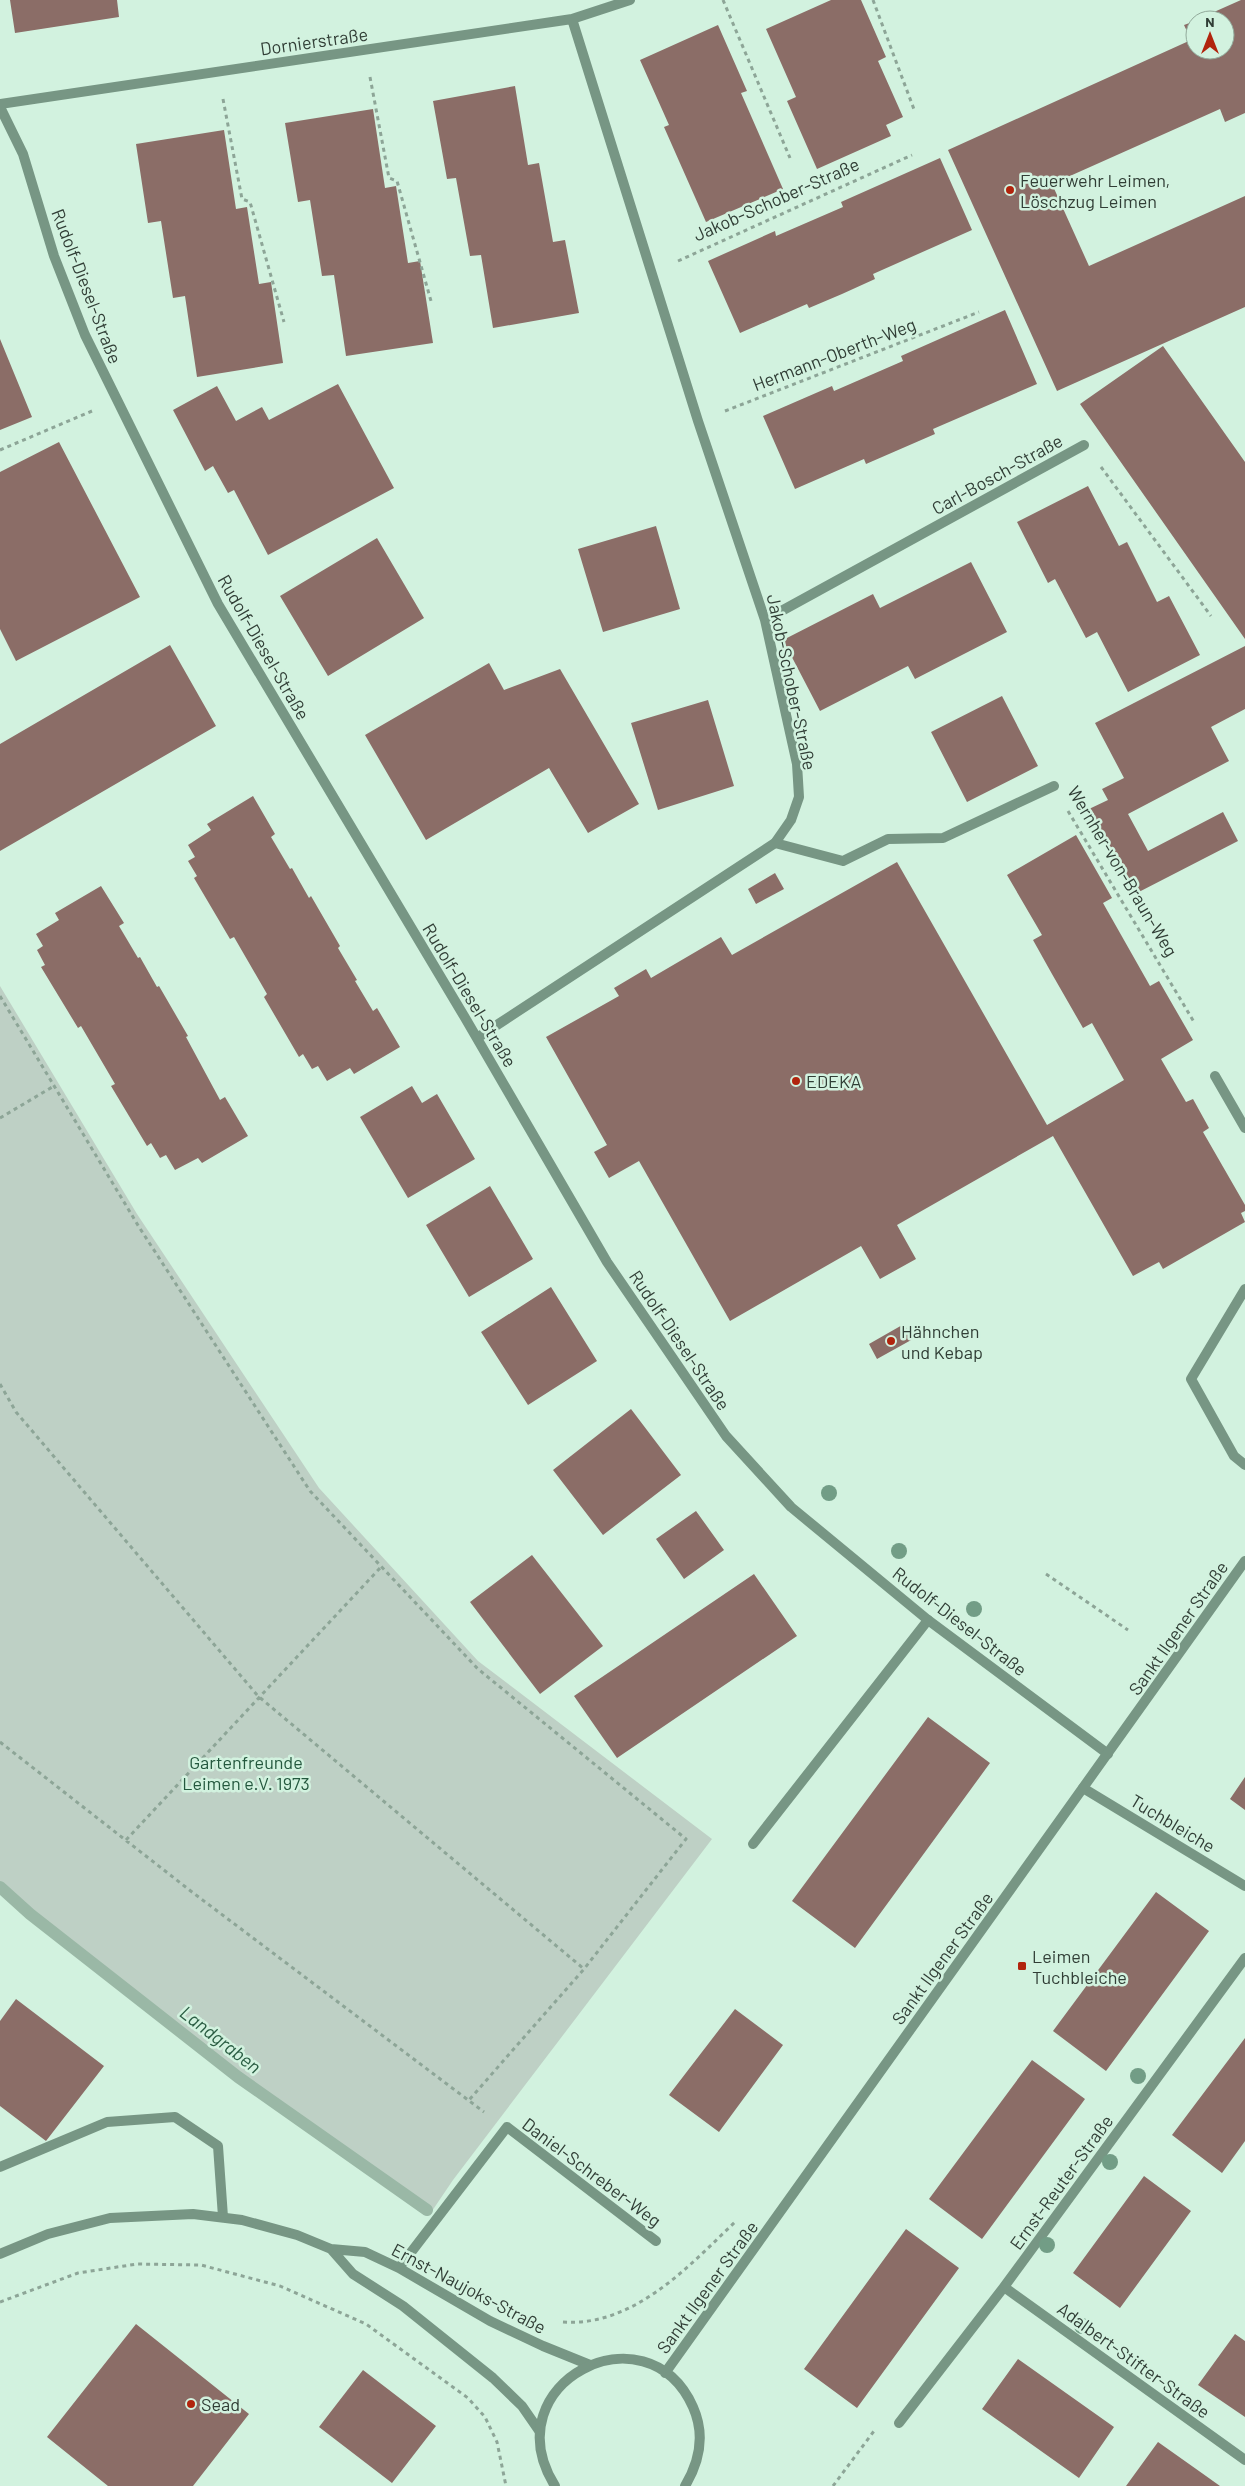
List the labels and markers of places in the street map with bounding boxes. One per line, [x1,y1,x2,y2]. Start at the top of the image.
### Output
place label: Feuerwehr Leimen, Löschzug Leimen [1020,169,1170,212]
marker: Feuerwehr Leimen, Löschzug Leimen [1004,184,1016,196]
place label: EDEKA [806,1070,861,1092]
marker: EDEKA [790,1075,802,1087]
place label: Hähnchen und Kebap [901,1320,983,1363]
marker: Hähnchen und Kebap [885,1335,897,1347]
place label: Leimen Tuchbleiche [1032,1945,1127,1988]
marker: Leimen Tuchbleiche [1016,1960,1028,1972]
place label: Sead [201,2393,240,2415]
marker: Sead [185,2398,197,2410]

